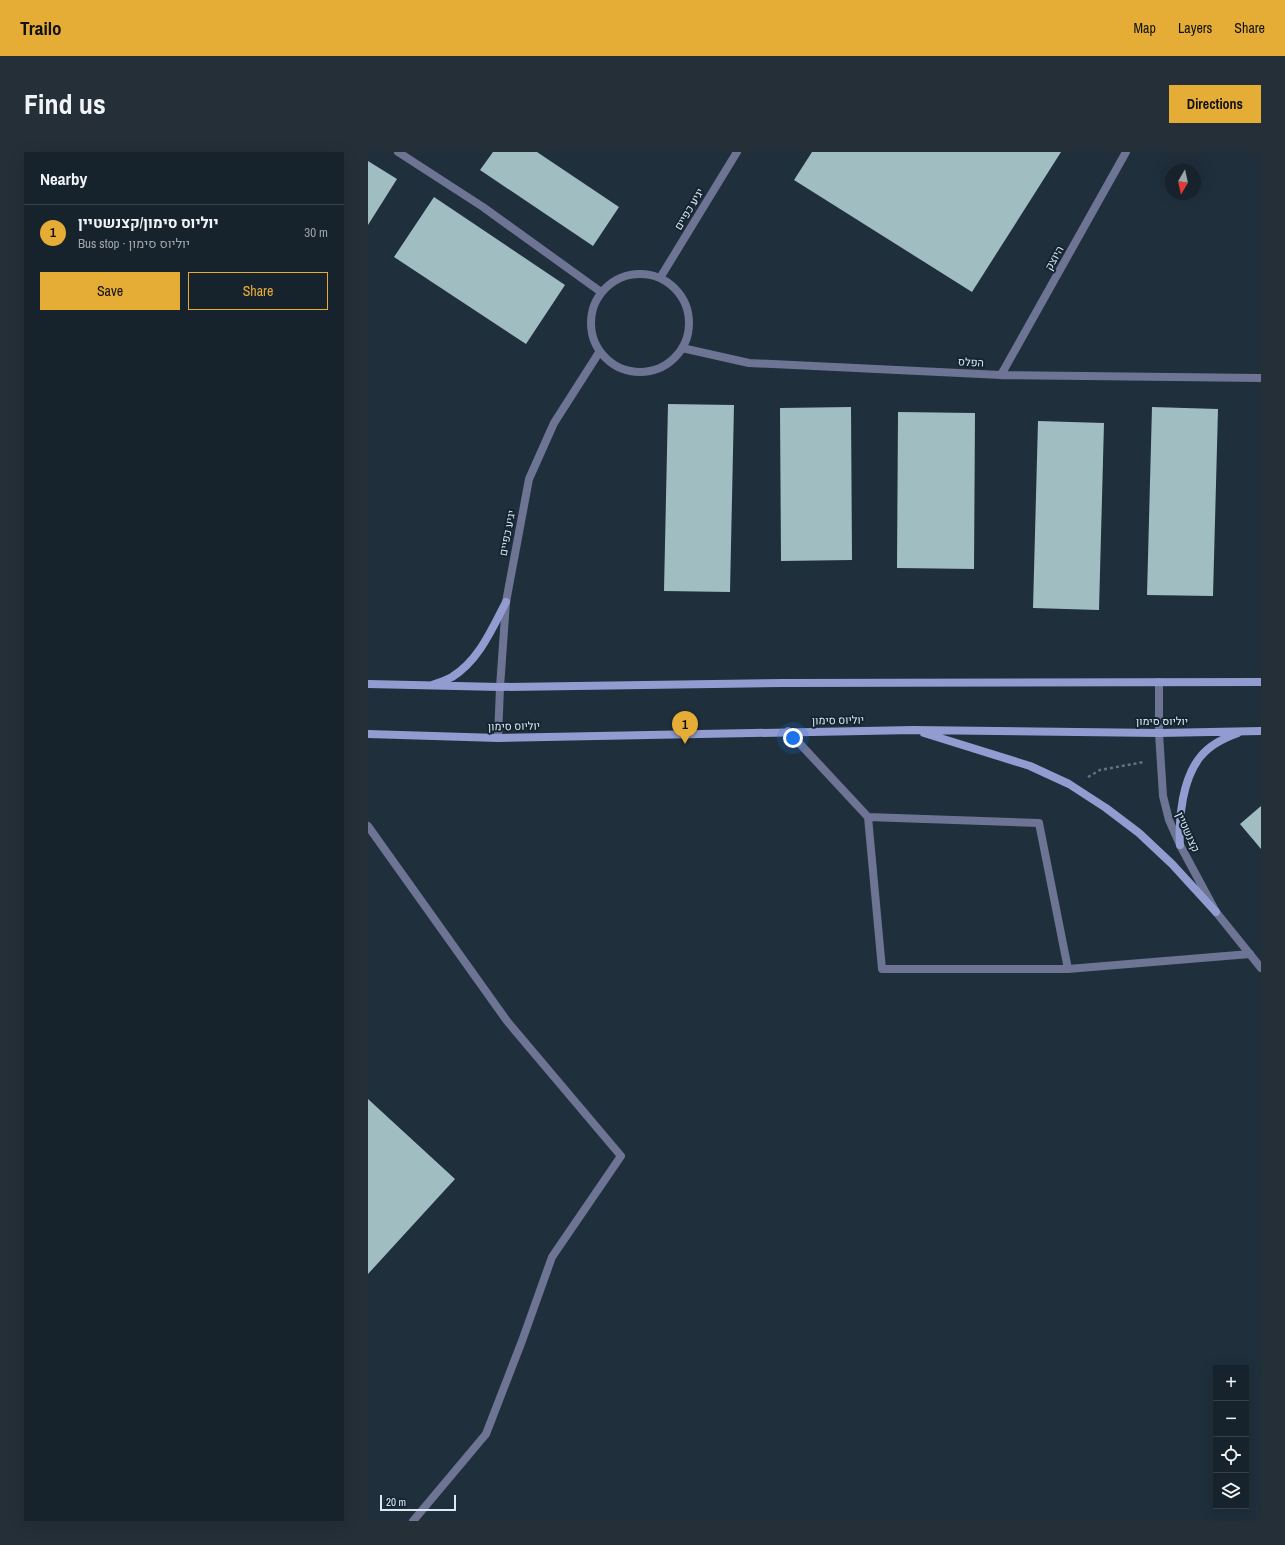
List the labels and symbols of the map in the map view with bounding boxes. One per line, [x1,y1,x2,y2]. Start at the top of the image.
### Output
north arrow [1165,164,1201,200]
street label: יגיע כפיים [671,186,707,232]
street label: היוצק [1042,243,1066,273]
street label: הפלס [958,354,984,370]
street label: יגיע כפיים [496,509,518,557]
pin: 1 [672,711,698,744]
street label: יוליוס סימון [812,713,864,727]
street label: יוליוס סימון [1136,714,1188,728]
street label: יוליוס סימון [488,719,540,733]
your location [783,728,803,748]
street label: קצנשטיין [1173,810,1203,854]
scale bar [380,1493,456,1512]

